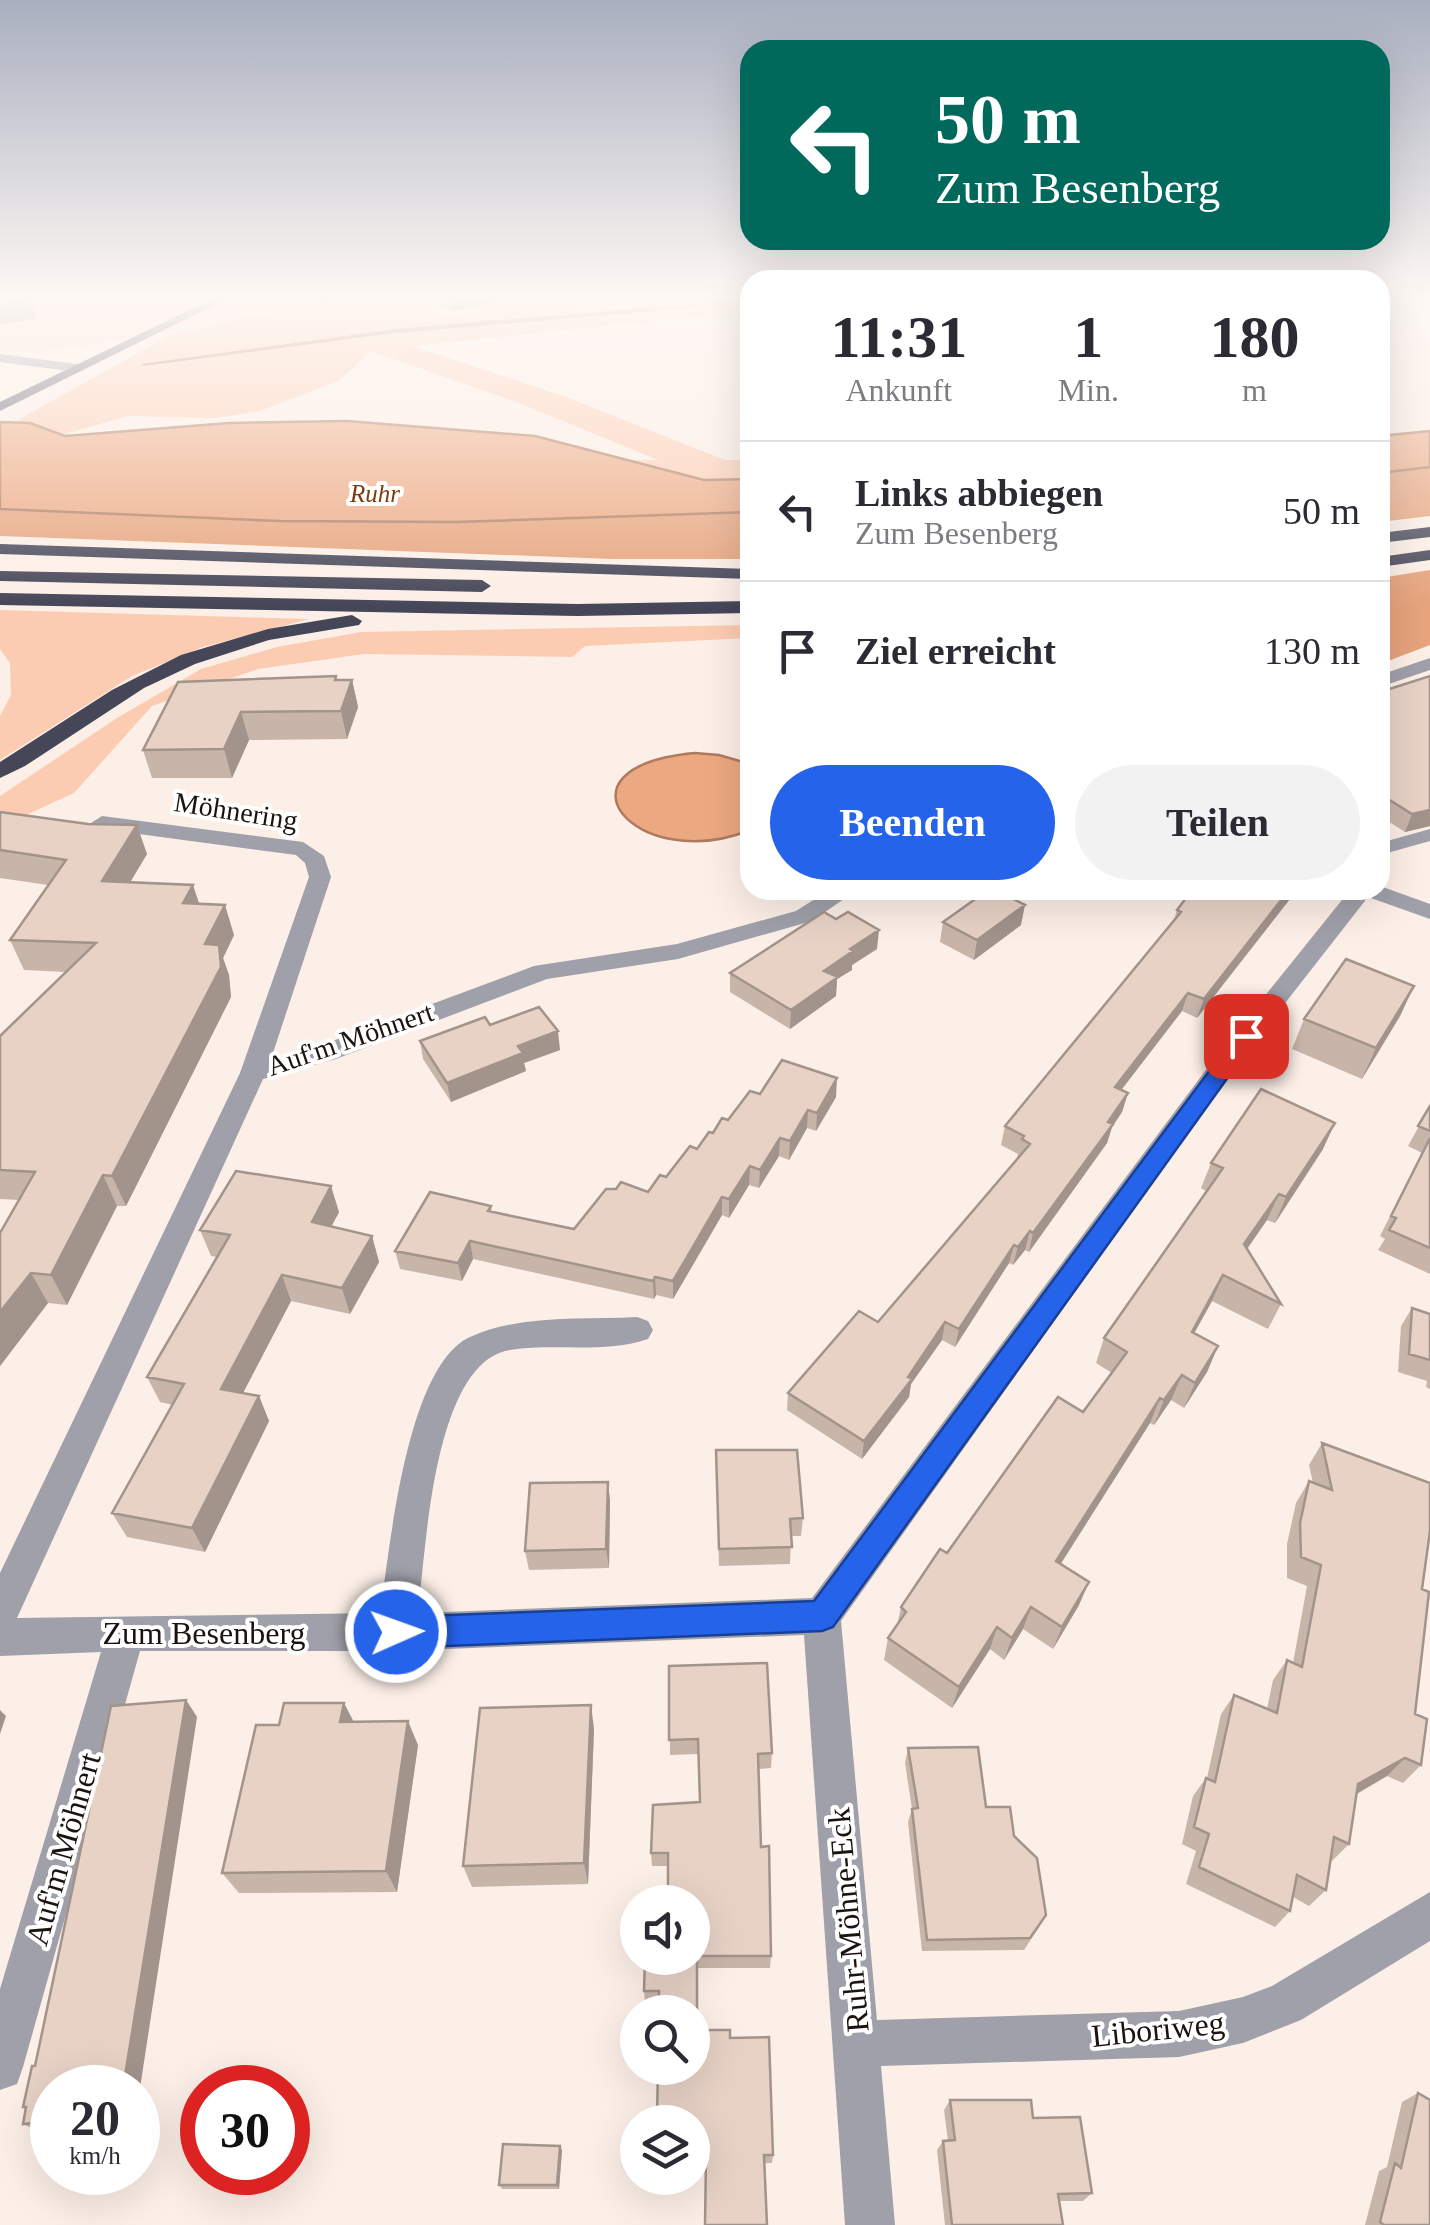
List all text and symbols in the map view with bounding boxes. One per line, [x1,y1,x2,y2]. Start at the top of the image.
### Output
icon: left [770,80,900,210]
text: 50 m [935,81,1081,158]
text: Zum Besenberg [935,163,1220,213]
text: 11:31 [830,304,967,370]
text: 1 [1073,304,1103,370]
text: 180 [1209,304,1299,370]
text: Ankunft [845,372,952,408]
text: Min. [1058,372,1119,408]
text: m [1242,372,1267,408]
text: Links abbiegen [855,472,1103,514]
water label: Ruhr [349,480,400,507]
icon: left [770,484,825,539]
text: 50 m [1283,490,1360,532]
text: Zum Besenberg [855,515,1058,551]
icon: arrive [770,624,825,679]
text: Ziel erreicht [855,630,1056,672]
text: 130 m [1264,630,1360,672]
button: Beenden [770,765,1055,880]
button: Teilen [1075,765,1360,880]
street label: Möhnering [172,786,300,836]
pin [1204,994,1289,1079]
street label: Auf'm Möhnert [263,996,437,1082]
icon: arrive [1219,1009,1274,1064]
position arrow [344,1580,448,1684]
street label: Zum Besenberg [103,1615,305,1651]
street label: Auf'm Möhnert [18,1748,108,1949]
street label: Ruhr-Möhne-Eck [820,1806,876,2034]
map controls [620,1885,710,2195]
button: sound [620,1885,710,1975]
button: search [620,1995,710,2085]
street label: Liboriweg [1090,2004,1226,2054]
speed limit sign: 30 [180,2065,310,2195]
text: 20 [70,2090,120,2146]
button: layers [620,2105,710,2195]
text: km/h [69,2142,121,2169]

